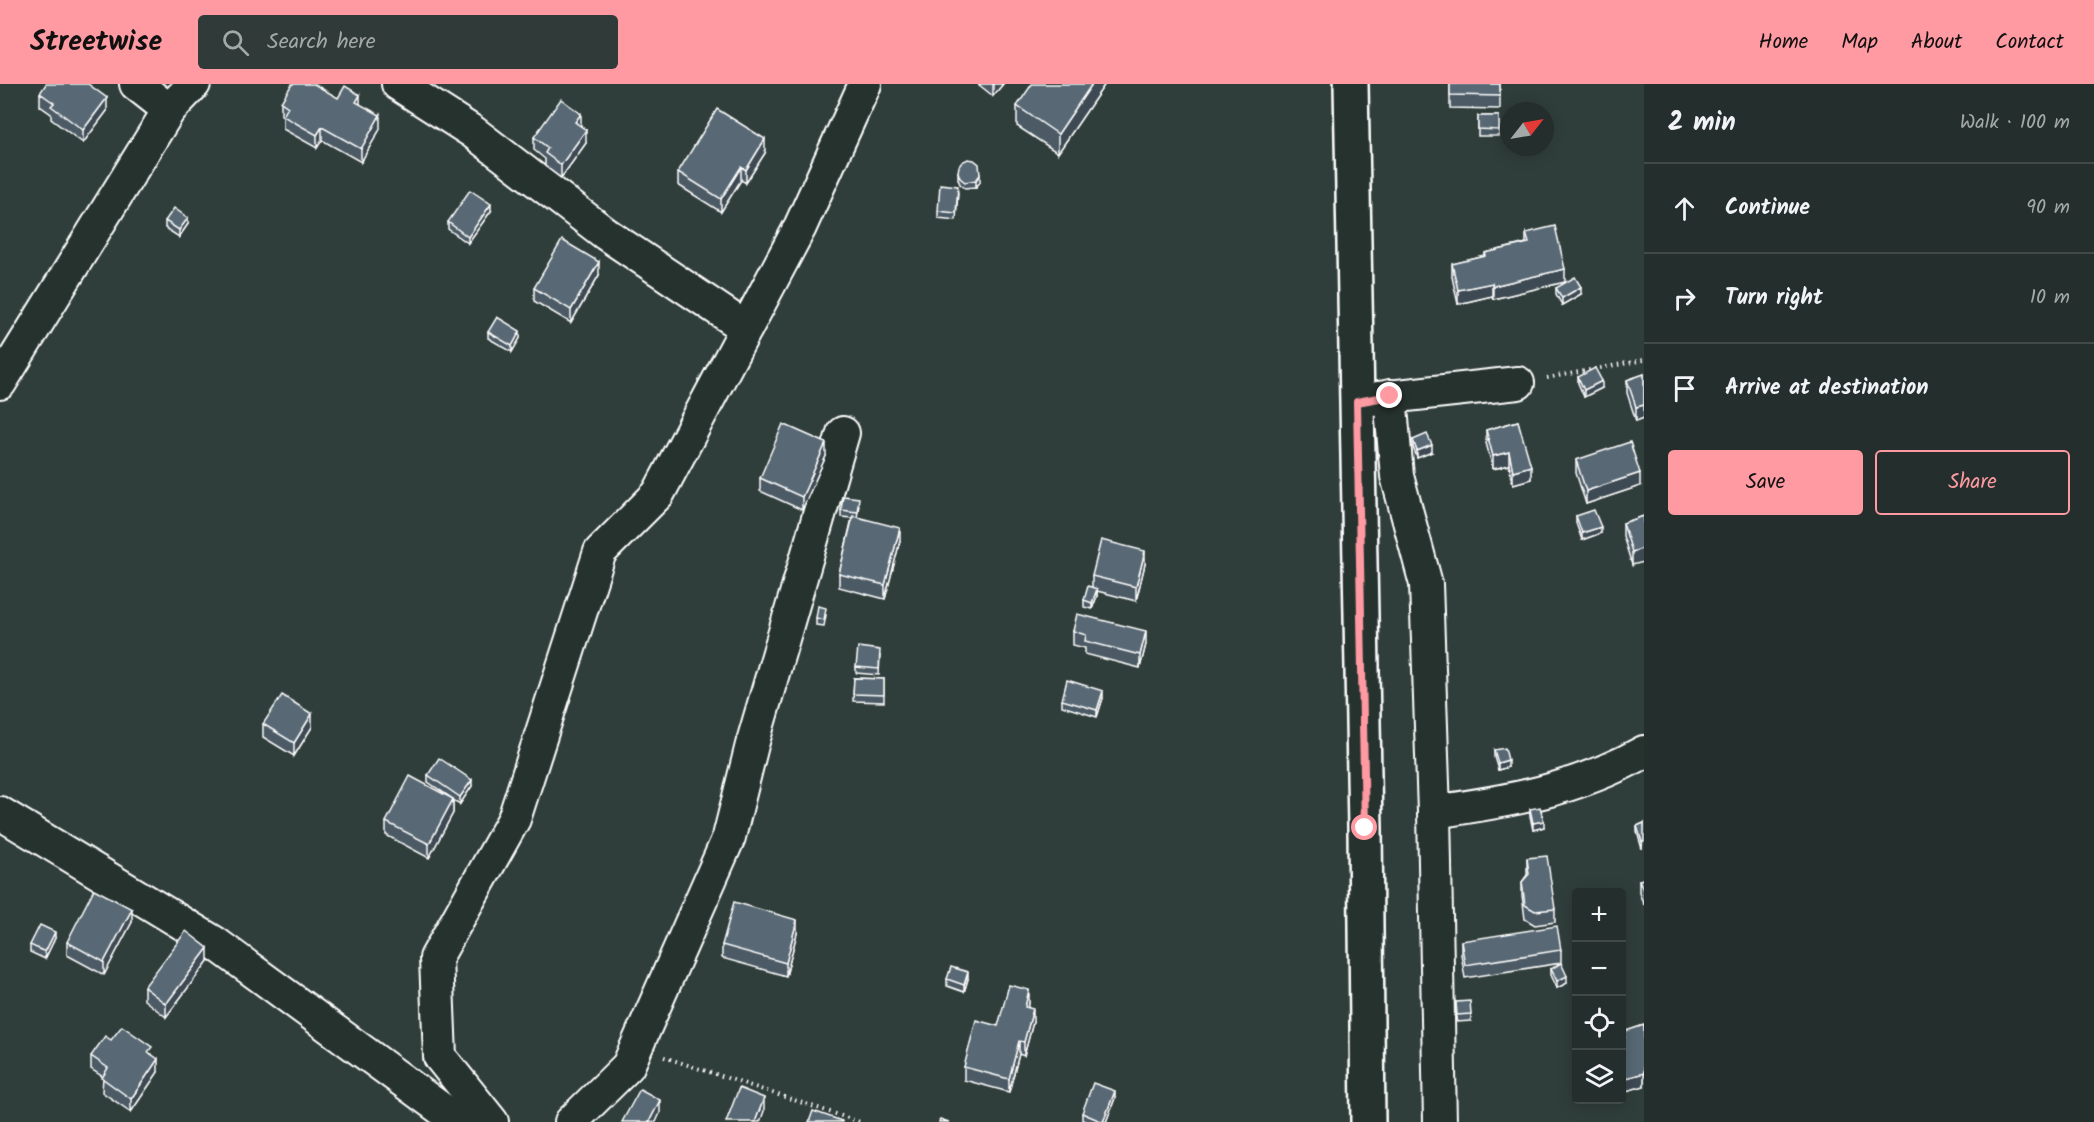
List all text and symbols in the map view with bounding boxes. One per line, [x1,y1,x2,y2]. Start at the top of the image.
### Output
search box [198,15,618,69]
text: Streetwise [30,20,162,65]
text: Search here [267,25,376,60]
icon: search [219,26,252,59]
text: Home [1759,26,1808,59]
text: Map [1841,26,1878,59]
text: About [1911,26,1962,59]
text: Contact [1995,26,2064,59]
north arrow [1500,102,1554,156]
text: 2 min [1668,102,1736,144]
text: Walk · 100 m [1960,107,2070,139]
text: Continue [1725,191,1810,226]
icon: ahead [1668,192,1701,225]
text: 90 m [2026,192,2070,224]
text: Turn right [1725,281,1823,316]
icon: right [1668,282,1701,315]
text: 10 m [2030,282,2070,314]
text: Arrive at destination [1725,371,1928,406]
icon: arrive [1668,372,1701,405]
route end [1376,382,1402,408]
button: Save [1668,450,1863,515]
button: Share [1875,450,2070,515]
route start [1351,814,1377,840]
map controls [1572,888,1626,1104]
button: + [1572,888,1626,942]
button: − [1572,942,1626,996]
button: locate [1572,996,1626,1050]
button: layers [1572,1050,1626,1104]

